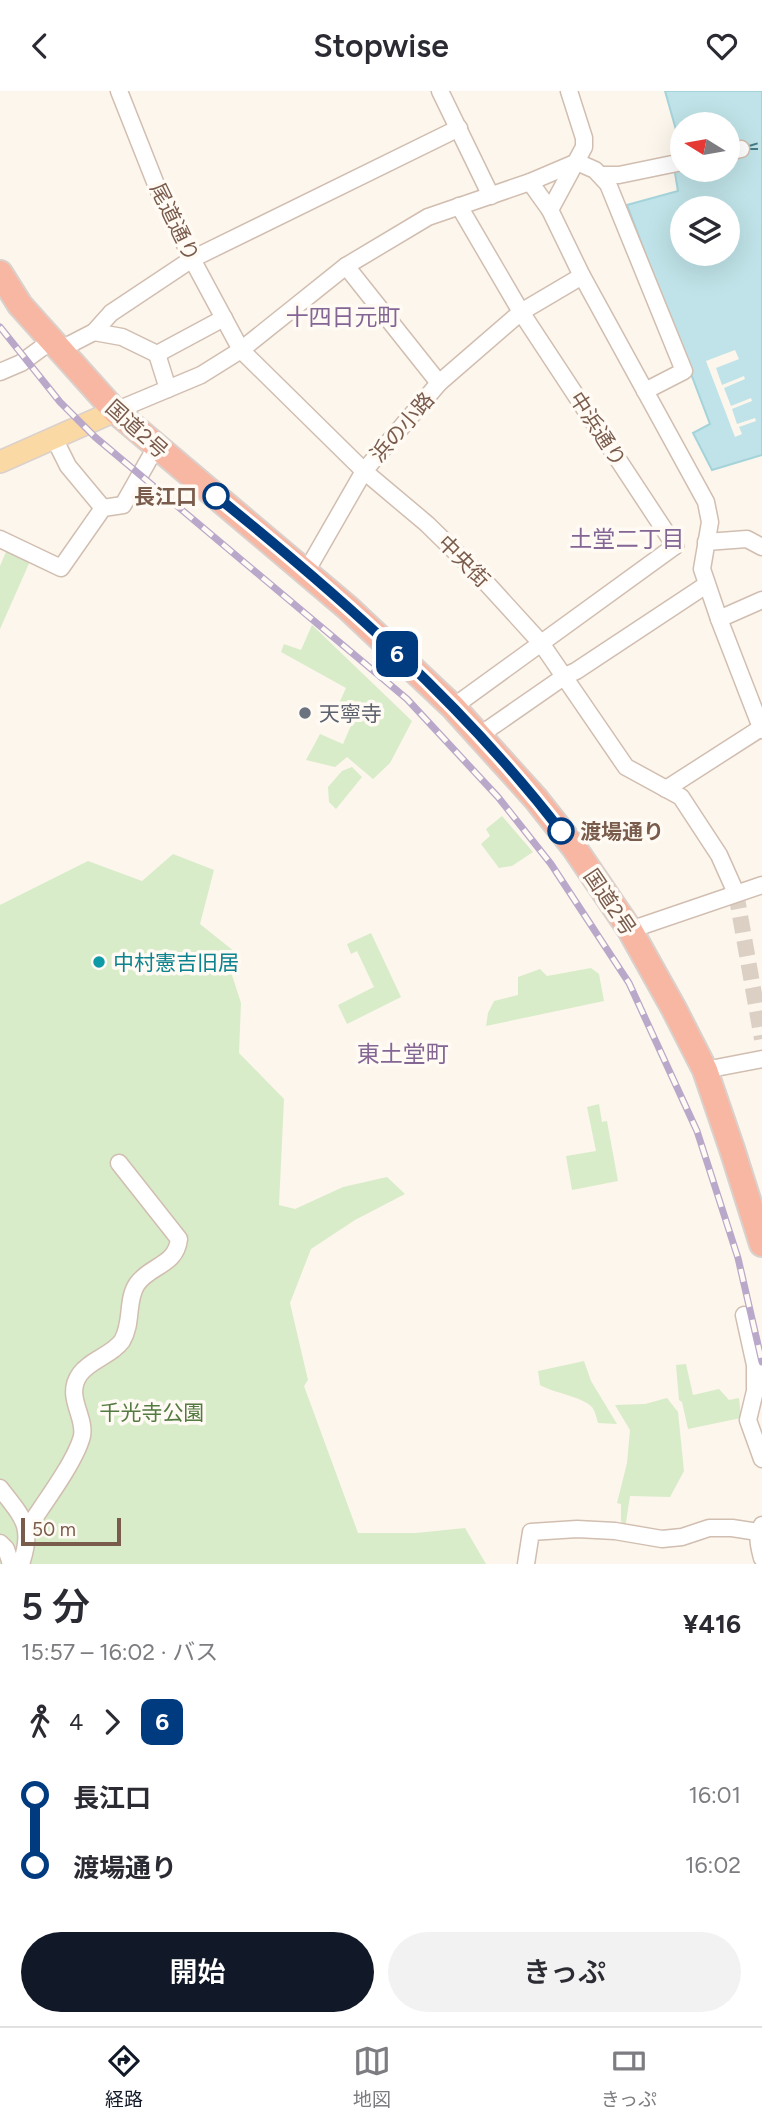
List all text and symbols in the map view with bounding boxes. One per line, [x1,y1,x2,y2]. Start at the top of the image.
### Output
icon: back [21,27,59,65]
text: Stopwise [313,27,449,65]
icon: heart [703,27,741,65]
north arrow [670,112,740,182]
map controls [670,112,740,266]
street label: 尾道通り [145,179,205,265]
button: layers [670,196,740,266]
district label: 十四日元町 [286,303,401,331]
street label: 浜の小路 [365,387,439,467]
street label: 中浜通り [565,387,631,471]
street label: 国道2号 [101,395,173,463]
marker: 長江口 [203,483,229,509]
place label: 長江口 [134,484,197,509]
district label: 土堂二丁目 [570,525,685,553]
street label: 中央街 [433,530,495,592]
line badge: 6 [374,631,420,677]
text: 6 [390,639,404,668]
place label: 天寧寺 [319,701,382,726]
marker: 天寧寺 [297,705,313,721]
marker: 渡場通り [548,818,574,844]
place label: 渡場通り [580,819,664,844]
street label: 国道2号 [579,864,641,940]
place label: 中村憲吉旧居 [113,950,239,975]
marker: 中村憲吉旧居 [91,954,107,970]
district label: 東土堂町 [357,1040,449,1068]
park label: 千光寺公園 [100,1400,205,1425]
scale bar [21,1515,121,1547]
text: 50 m [32,1518,76,1541]
text: 5 分 [21,1584,90,1630]
text: ¥416 [683,1608,741,1640]
text: 15:57 – 16:02 · バス [21,1638,218,1666]
icon: walk [21,1703,59,1741]
icon: forward [93,1703,131,1741]
text: 6 [155,1707,169,1736]
text: 4 [69,1708,83,1736]
text: 16:01 [688,1781,741,1809]
text: 長江口 [73,1782,151,1814]
text: 16:02 [685,1851,741,1879]
text: 渡場通り [73,1852,177,1884]
button: 開始 [21,1932,374,2012]
button: きっぷ [388,1932,741,2012]
tab: 経路 [105,2042,143,2111]
tab: 地図 [353,2042,391,2111]
tab: きっぷ [601,2042,657,2111]

